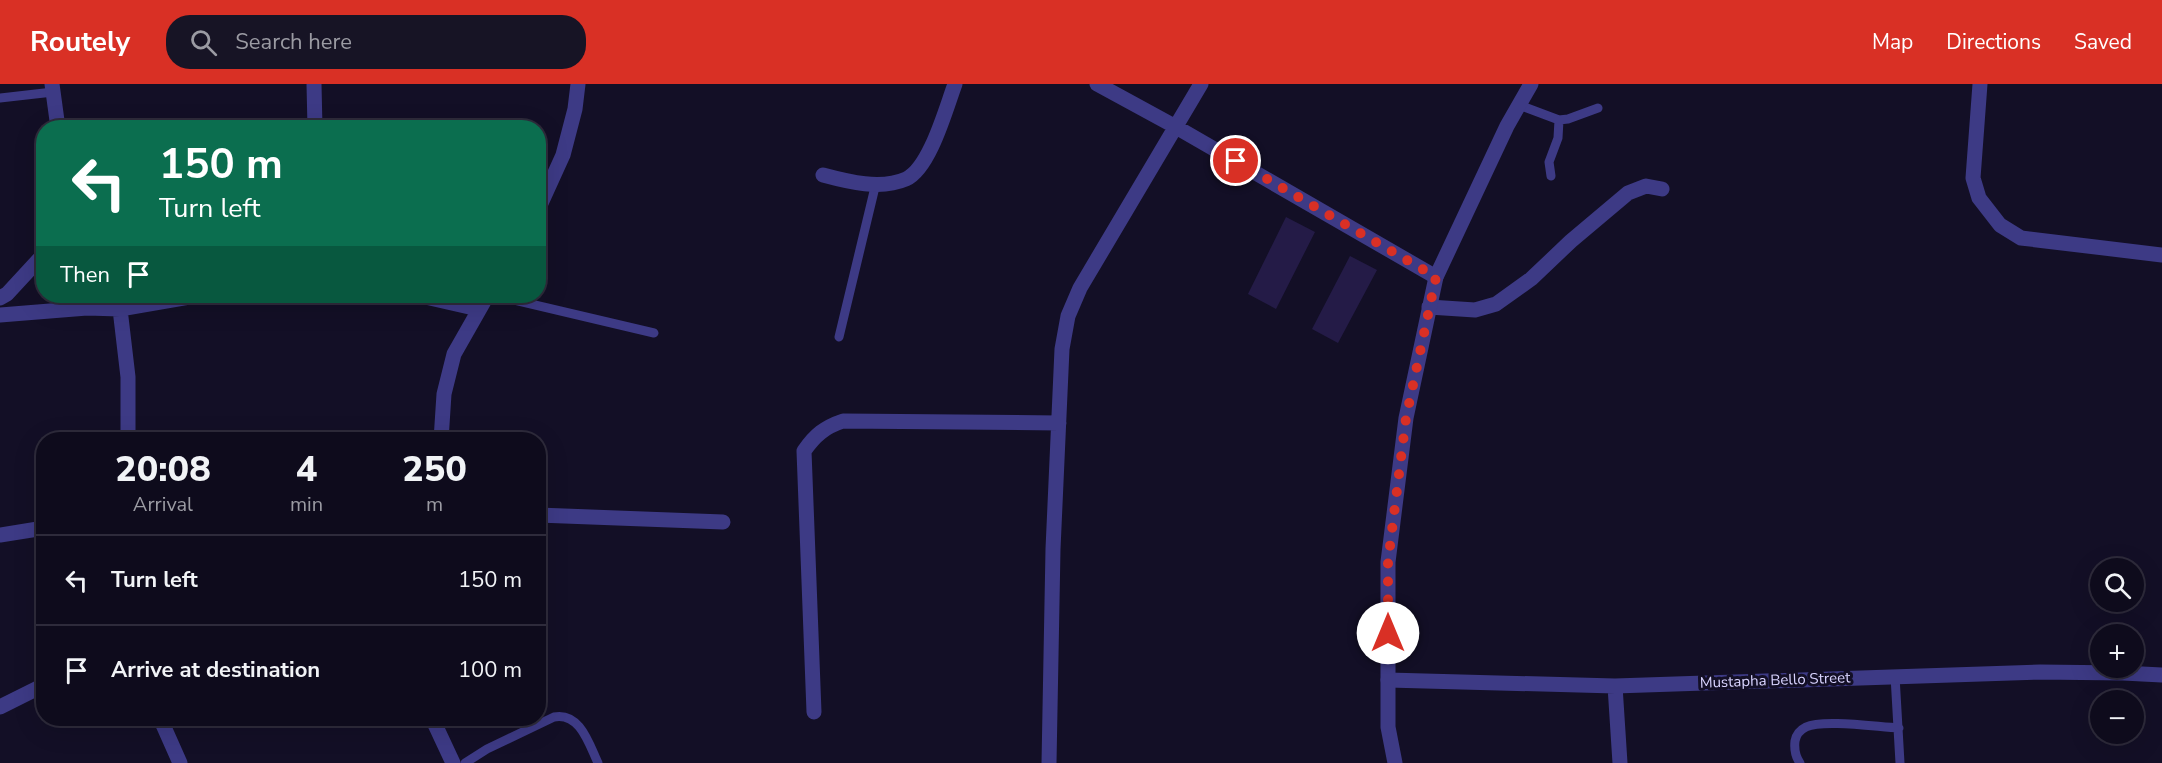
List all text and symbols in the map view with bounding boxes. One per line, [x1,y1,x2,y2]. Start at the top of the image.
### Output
search box [166,15,586,69]
text: Routely [30,23,130,61]
icon: search [187,26,220,59]
text: Search here [235,27,352,57]
text: Map [1872,28,1913,56]
text: Directions [1946,28,2041,56]
text: Saved [2074,28,2132,56]
pin [1210,135,1261,186]
text: 150 m [159,136,283,193]
icon: left [60,144,138,222]
icon: arrive [1219,144,1252,177]
text: Turn left [159,190,260,227]
icon: arrive [122,258,155,291]
text: Then [60,260,110,290]
text: 20:08 [115,445,211,494]
text: 4 [296,445,317,494]
text: 250 [402,445,467,494]
text: Arrival [133,491,193,518]
text: min [290,491,323,518]
text: m [426,491,443,518]
map controls [2090,558,2144,744]
button: search [2090,558,2144,612]
icon: left [60,564,93,597]
text: Turn left [111,565,198,595]
text: 150 m [458,565,522,595]
position arrow [1356,601,1420,665]
button: + [2090,624,2144,678]
icon: arrive [60,654,93,687]
text: Arrive at destination [111,655,320,685]
text: 100 m [458,655,522,685]
street label: Mustapha Bello Street [1699,667,1851,693]
button: − [2090,690,2144,744]

